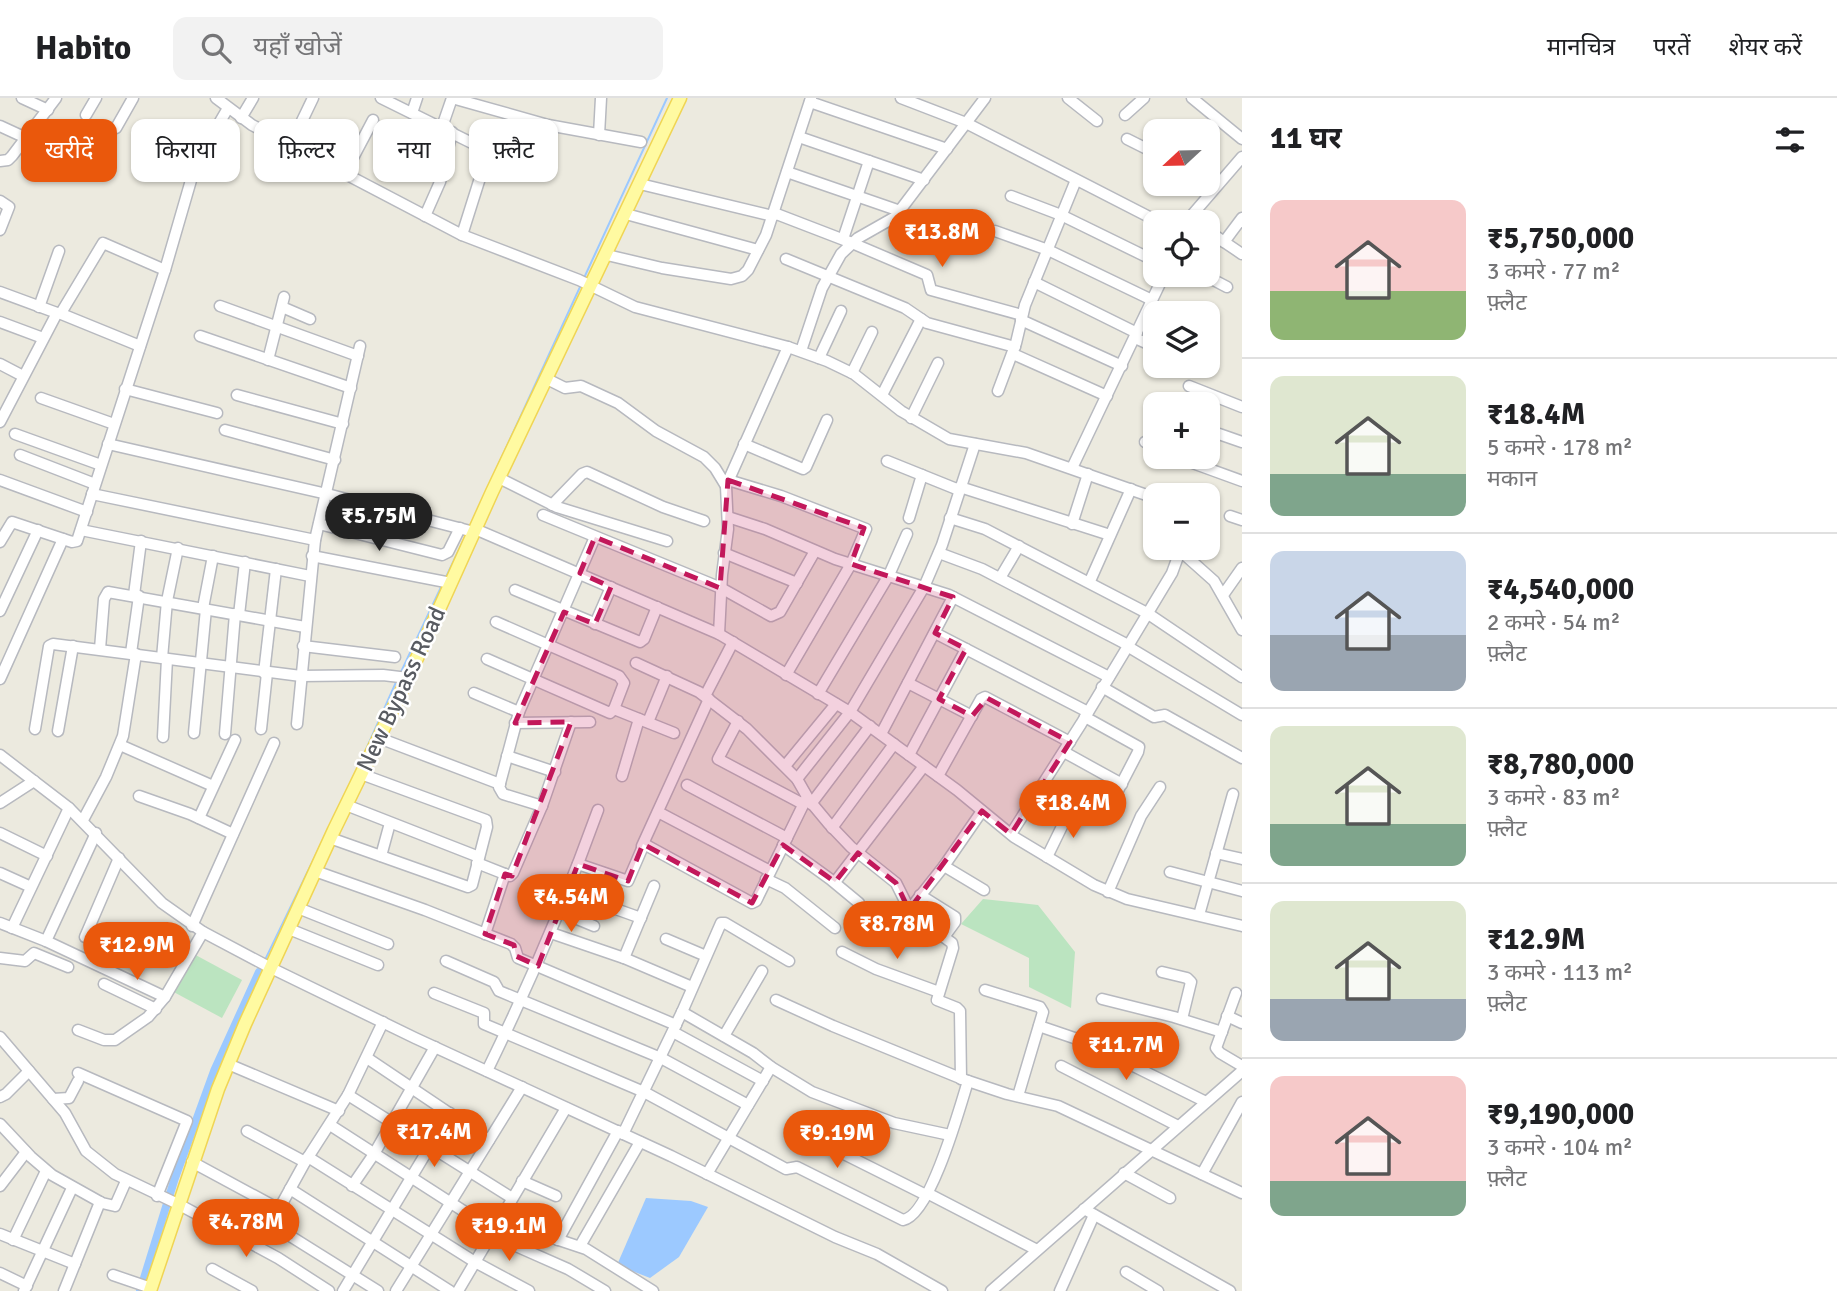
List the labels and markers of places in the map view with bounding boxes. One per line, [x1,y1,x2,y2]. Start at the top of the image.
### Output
pin: ₹13.8M [885,209,999,269]
pin: ₹5.75M [322,494,436,553]
pin: ₹18.4M [1016,780,1130,840]
pin: ₹4.54M [514,874,628,934]
pin: ₹8.78M [840,902,954,961]
pin: ₹12.9M [80,922,194,982]
pin: ₹11.7M [1069,1023,1183,1082]
pin: ₹17.4M [377,1110,491,1169]
pin: ₹9.19M [780,1110,894,1170]
pin: ₹4.78M [189,1200,303,1259]
pin: ₹19.1M [452,1204,566,1263]

